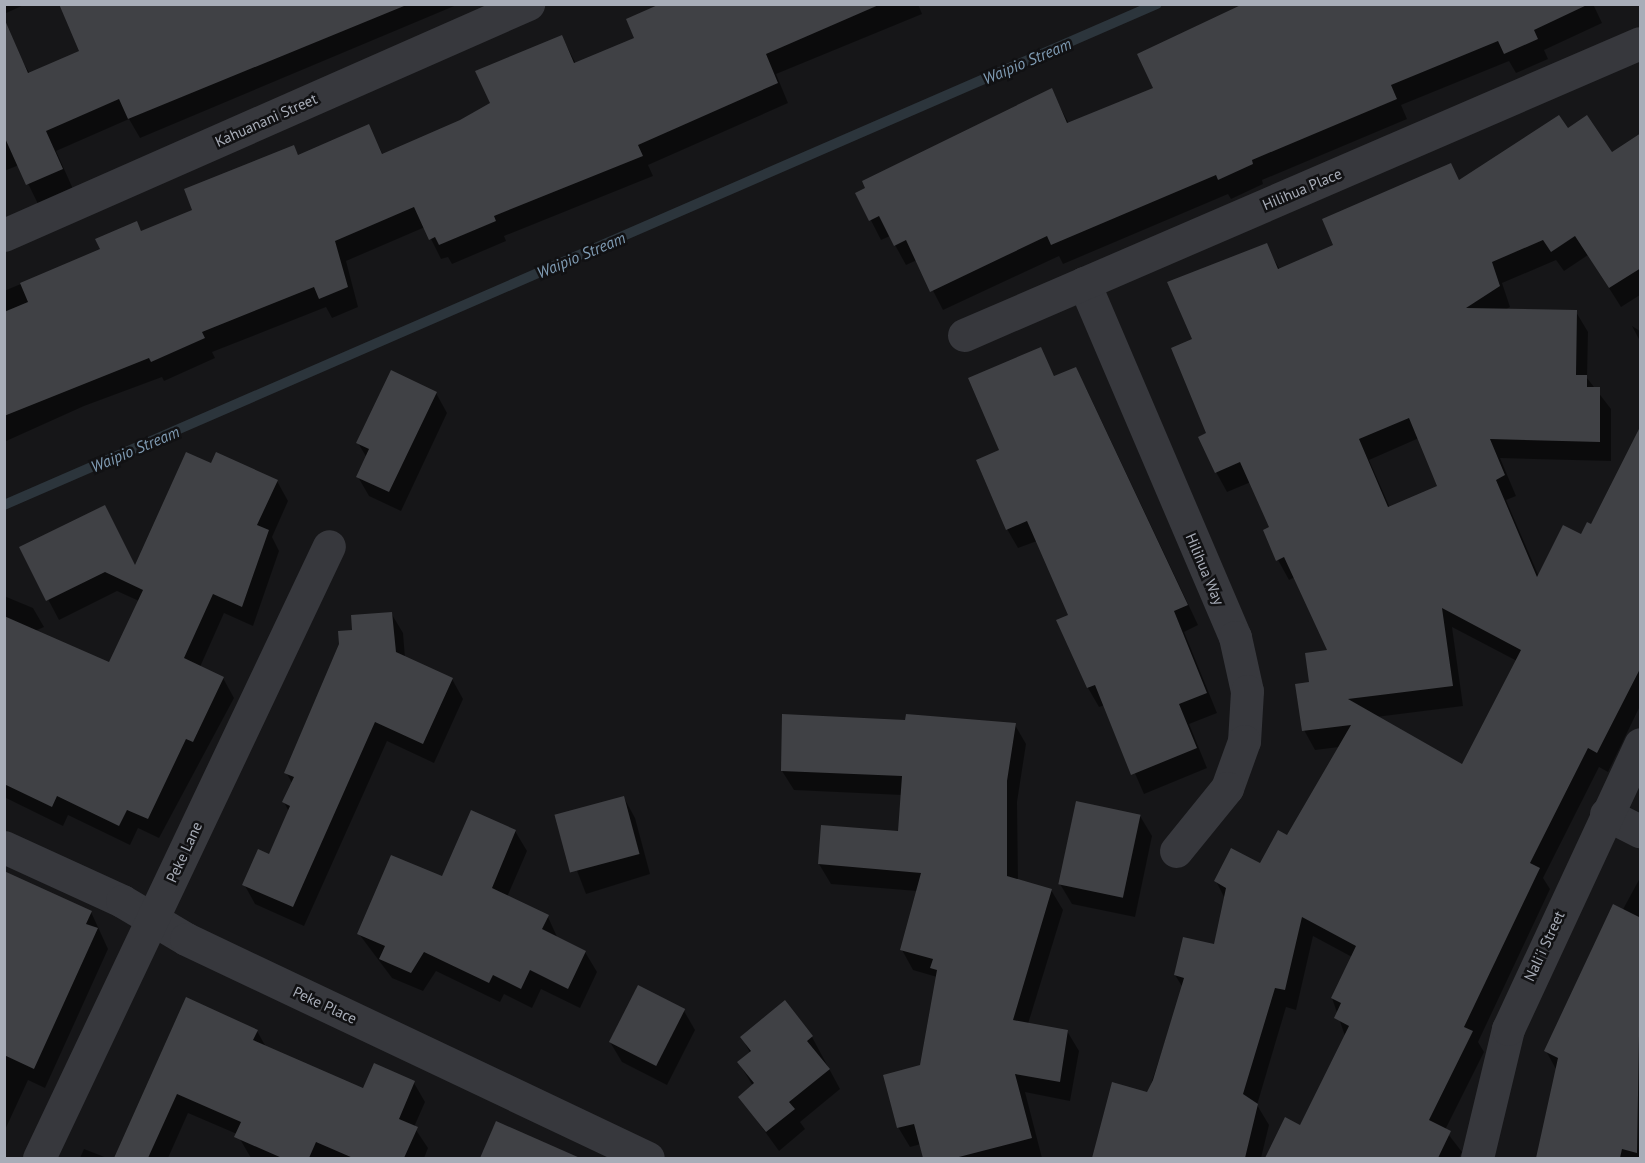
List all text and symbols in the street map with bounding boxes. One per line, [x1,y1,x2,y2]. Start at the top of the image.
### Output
water label: Waipio Stream [980,34,1074,88]
street label: Kahuanani Street [212,89,320,151]
street label: Hilihua Place [1260,164,1344,214]
water label: Waipio Stream [534,228,628,282]
water label: Waipio Stream [88,422,182,476]
street label: Hilihua Way [1182,530,1228,608]
street label: Peke Lane [162,819,206,885]
street label: Nali'i Street [1520,908,1568,984]
street label: Peke Place [290,982,360,1028]

